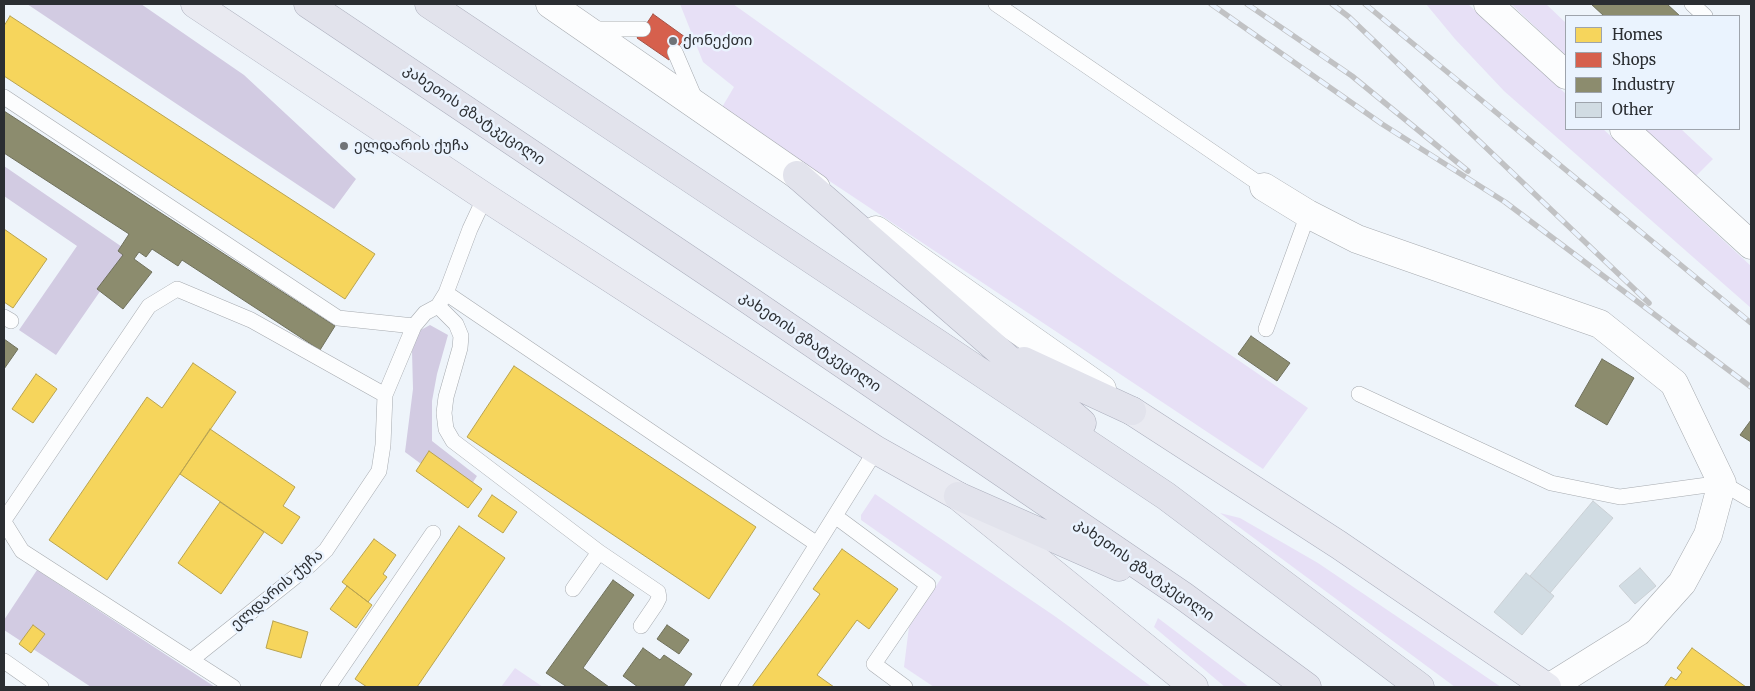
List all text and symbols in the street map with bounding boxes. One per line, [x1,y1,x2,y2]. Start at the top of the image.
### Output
legend [1565,15,1740,130]
text: Homes [1612,25,1663,44]
place label: ქონექთი [683,32,752,50]
marker: ქონექთი [667,35,679,47]
text: Shops [1612,50,1656,69]
street label: კახეთის გზატკეცილი [400,61,548,169]
text: Industry [1612,75,1675,94]
text: Other [1612,100,1653,119]
place label: ელდარის ქუჩა [354,137,469,155]
marker: ელდარის ქუჩა [338,140,350,152]
street label: კახეთის გზატკეცილი [736,288,884,396]
street label: კახეთის გზატკეცილი [1070,515,1218,625]
street label: ელდარის ქუჩა [227,546,327,634]

